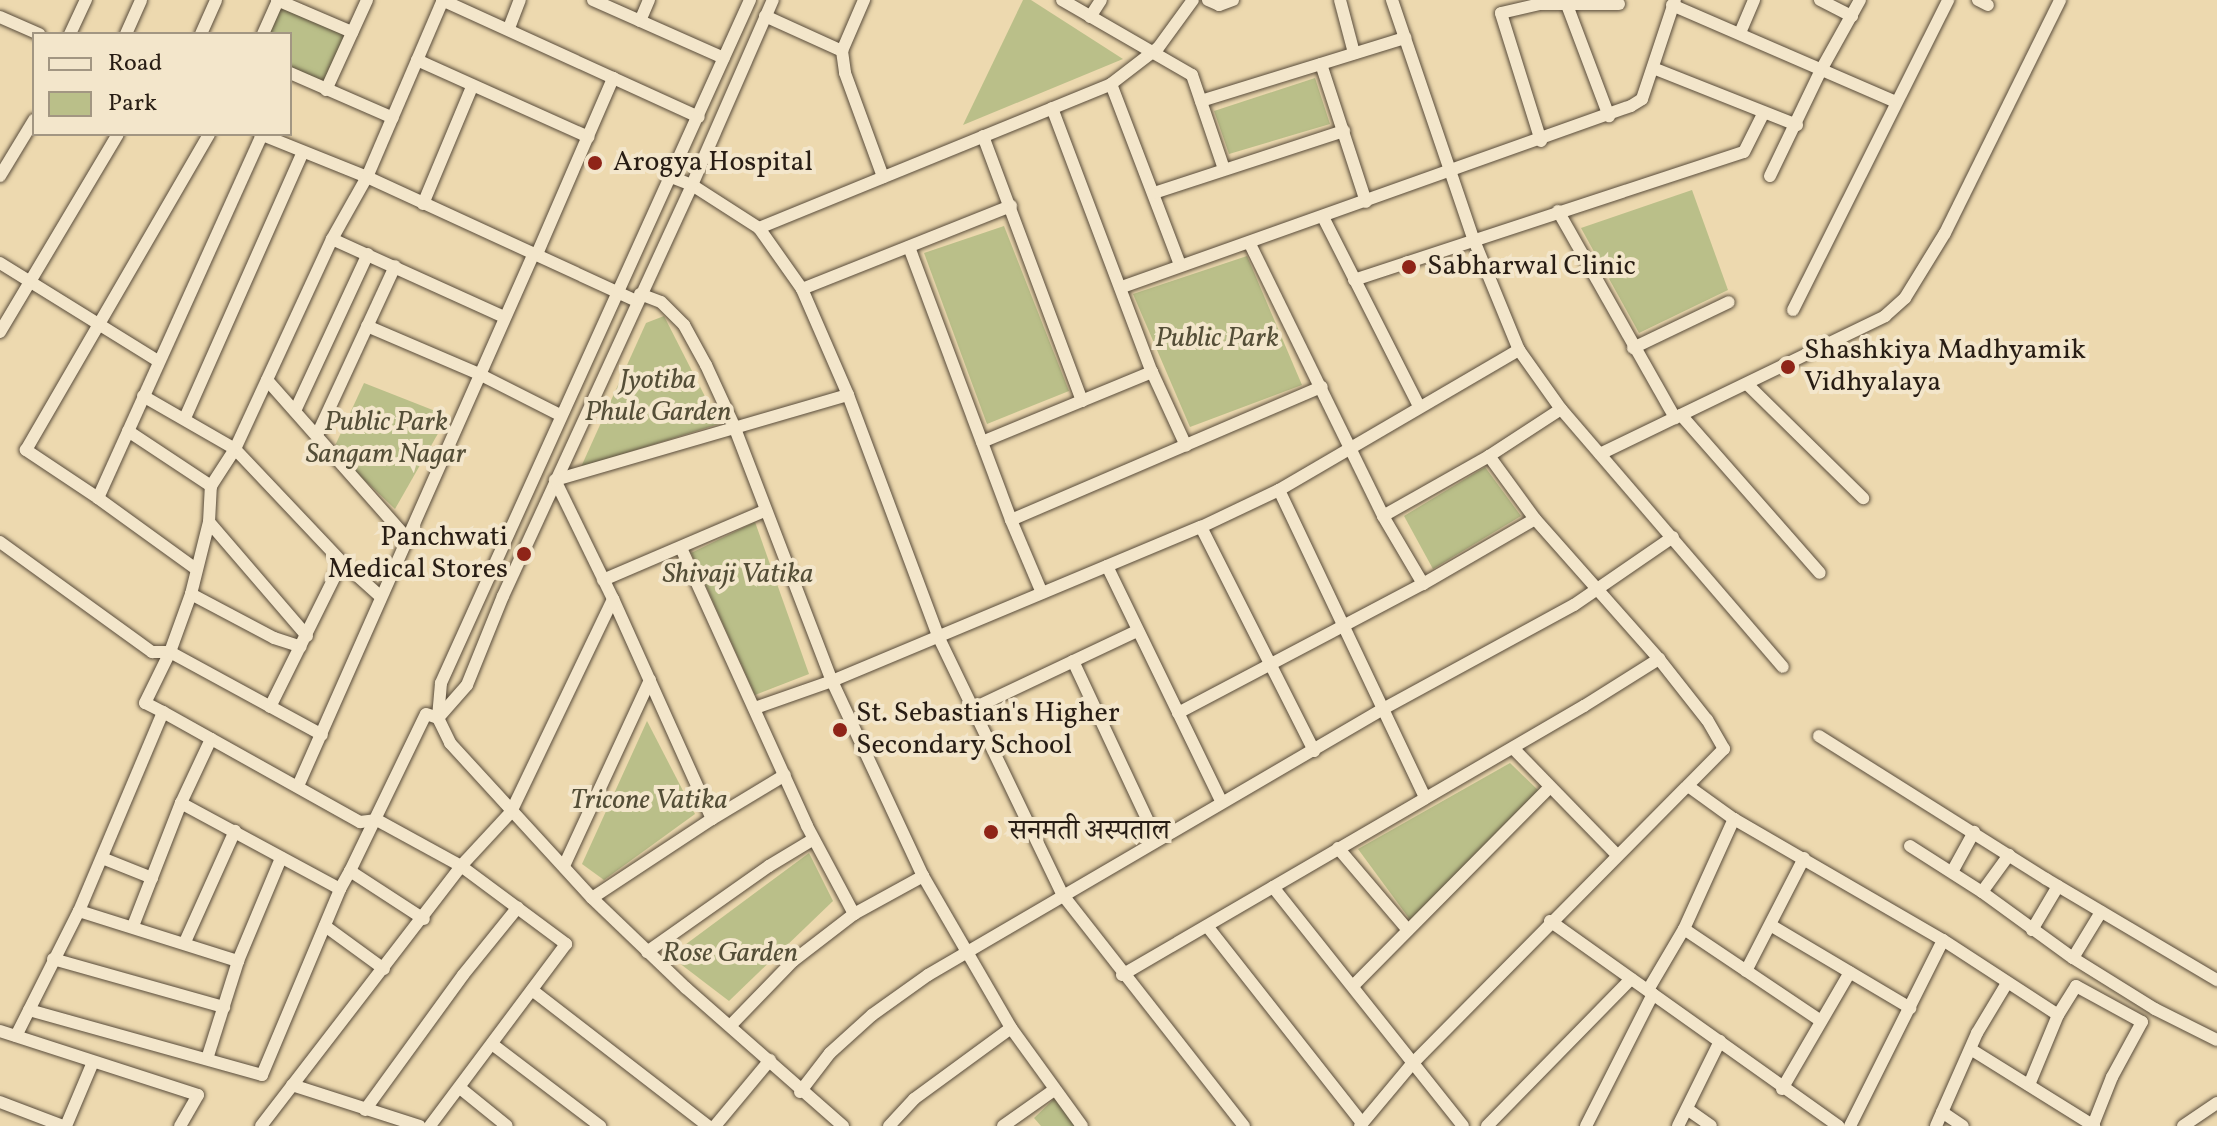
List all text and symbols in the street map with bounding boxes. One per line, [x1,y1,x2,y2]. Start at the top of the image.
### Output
legend [32,32,292,136]
text: Road [108,47,162,81]
text: Park [108,87,157,121]
place label: Arogya Hospital [613,146,813,180]
marker: Arogya Hospital [584,152,606,174]
place label: Sabharwal Clinic [1427,250,1636,284]
marker: Sabharwal Clinic [1398,256,1420,278]
park label: Public Park [1155,322,1279,356]
place label: Shashkiya Madhyamik Vidhyalaya [1804,334,2086,400]
marker: Shashkiya Madhyamik Vidhyalaya [1779,358,1797,376]
park label: Jyotiba Phule Garden [585,364,731,430]
park label: Public Park Sangam Nagar [306,406,466,472]
place label: Panchwati Medical Stores [328,521,508,587]
marker: Panchwati Medical Stores [515,545,533,563]
park label: Shivaji Vatika [662,558,814,592]
place label: St. Sebastian's Higher Secondary School [856,697,1120,763]
marker: St. Sebastian's Higher Secondary School [831,721,849,739]
park label: Tricone Vatika [570,784,728,818]
place label: सनमती अस्पताल [1009,815,1170,849]
marker: सनमती अस्पताल [980,821,1002,843]
park label: Rose Garden [662,937,798,971]

